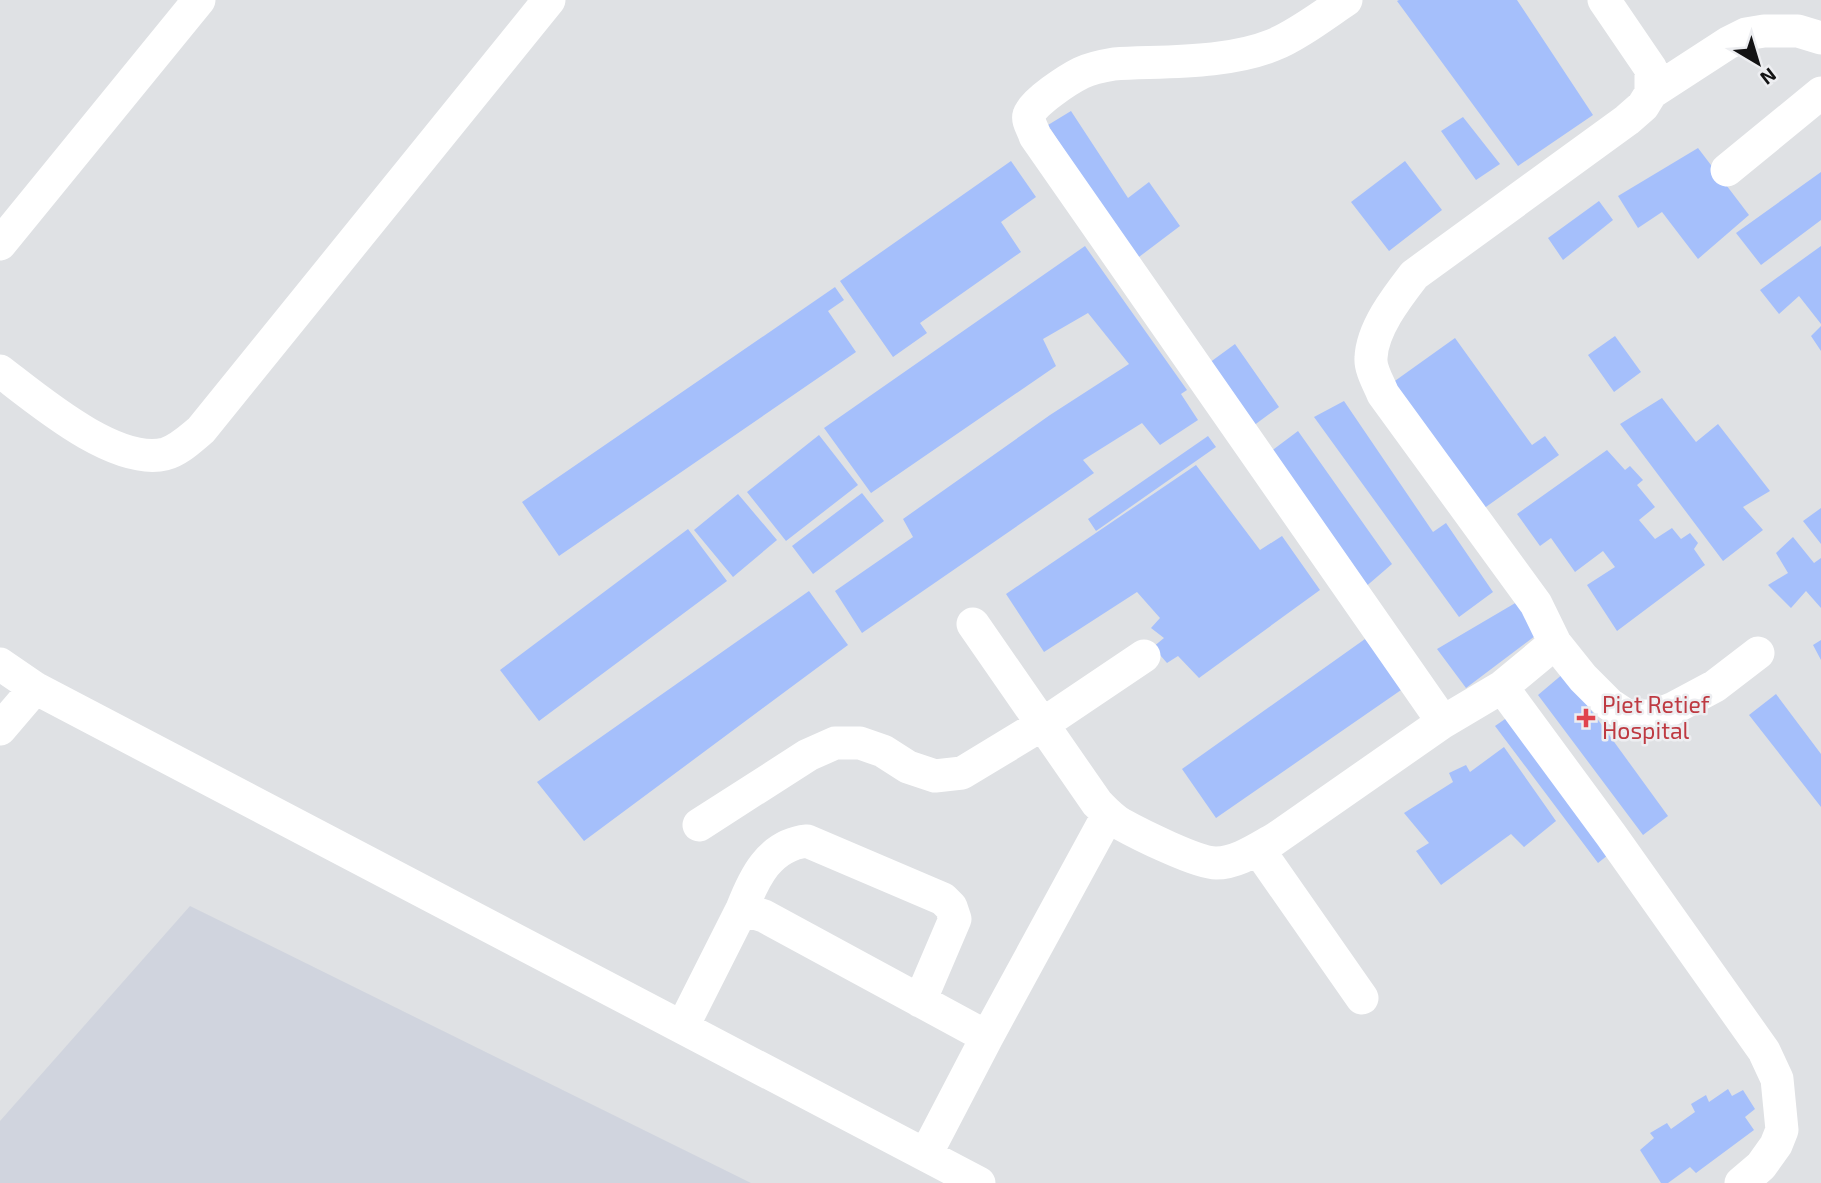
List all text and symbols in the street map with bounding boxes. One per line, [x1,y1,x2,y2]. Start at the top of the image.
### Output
north arrow [1723,28,1793,98]
text: N [1756,64,1781,90]
place label: Piet Retief Hospital [1602,690,1711,744]
marker: Piet Retief Hospital [1576,708,1596,728]

